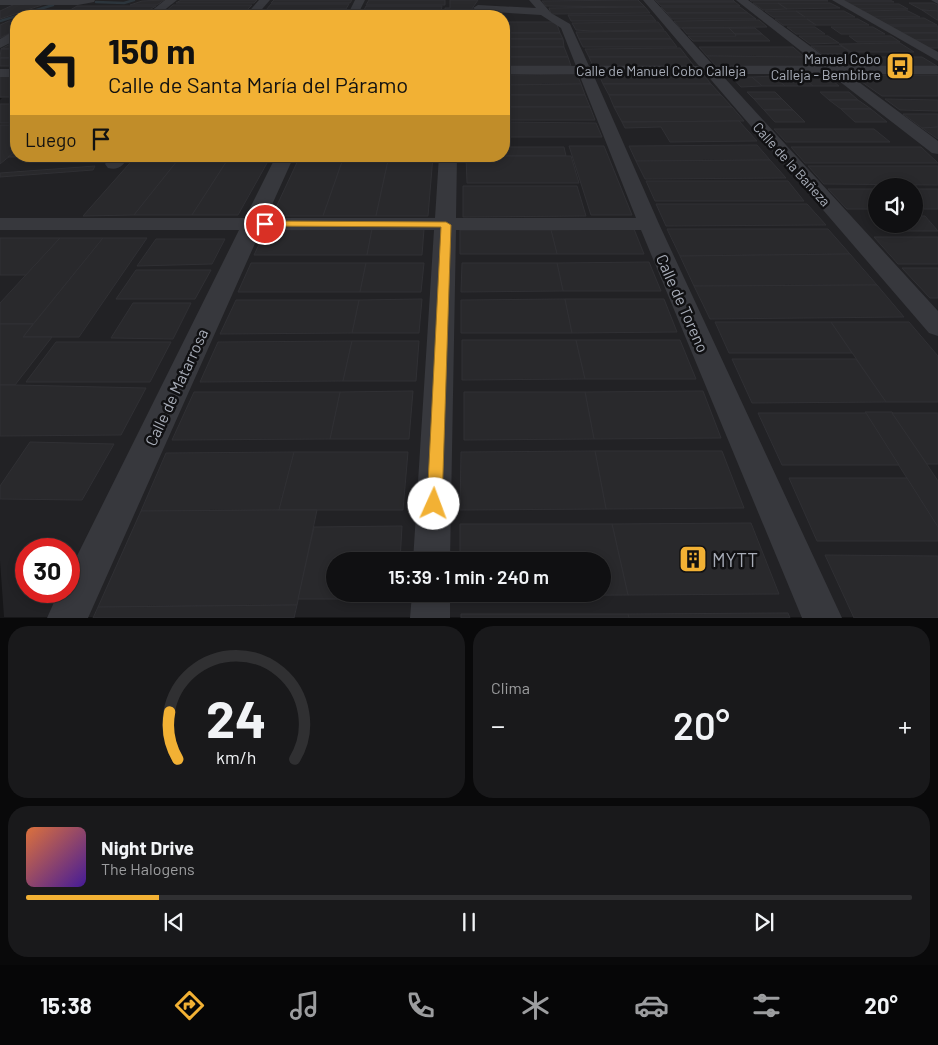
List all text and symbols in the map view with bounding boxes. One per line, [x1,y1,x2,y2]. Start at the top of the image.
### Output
text: 150 m [108,29,195,71]
icon: left [25,30,90,95]
place label: Manuel Cobo Calleja - Bembibre [771,50,881,83]
bus stop icon: Manuel Cobo Calleja - Bembibre [885,51,915,81]
street label: Calle de Manuel Cobo Calleja [576,62,746,79]
text: Calle de Santa María del Páramo [108,71,408,97]
street label: Calle de la Bañeza [750,118,834,210]
icon: arrive [87,125,115,153]
text: Luego [25,128,77,151]
map controls [868,178,923,233]
button: sound [868,178,923,233]
pin [244,203,286,245]
icon: arrive [251,210,279,238]
street label: Calle de Toreno [653,251,713,355]
street label: Calle de Matarrosa [141,325,211,449]
position arrow [407,477,459,529]
speed limit sign: 30 [15,538,80,603]
building icon: MYTT [678,544,708,574]
place label: MYTT [712,548,758,571]
text: 15:39 · 1 min · 240 m [388,565,549,588]
text: Clima [491,678,530,697]
text: 24 [206,686,267,748]
text: 20° [673,702,730,748]
text: − [491,708,505,742]
text: + [898,708,912,742]
text: km/h [216,746,257,768]
text: Night Drive [101,836,194,859]
text: The Halogens [101,859,195,878]
icon: previous [160,908,188,936]
icon: pause [455,908,483,936]
icon: next [750,908,778,936]
icon: directions [172,988,207,1023]
icon: music [287,988,322,1023]
icon: phone [403,988,438,1023]
icon: climate [518,988,553,1023]
icon: car [634,988,669,1023]
icon: filters [749,988,784,1023]
text: 15:38 [40,992,92,1018]
text: 20° [865,992,898,1018]

